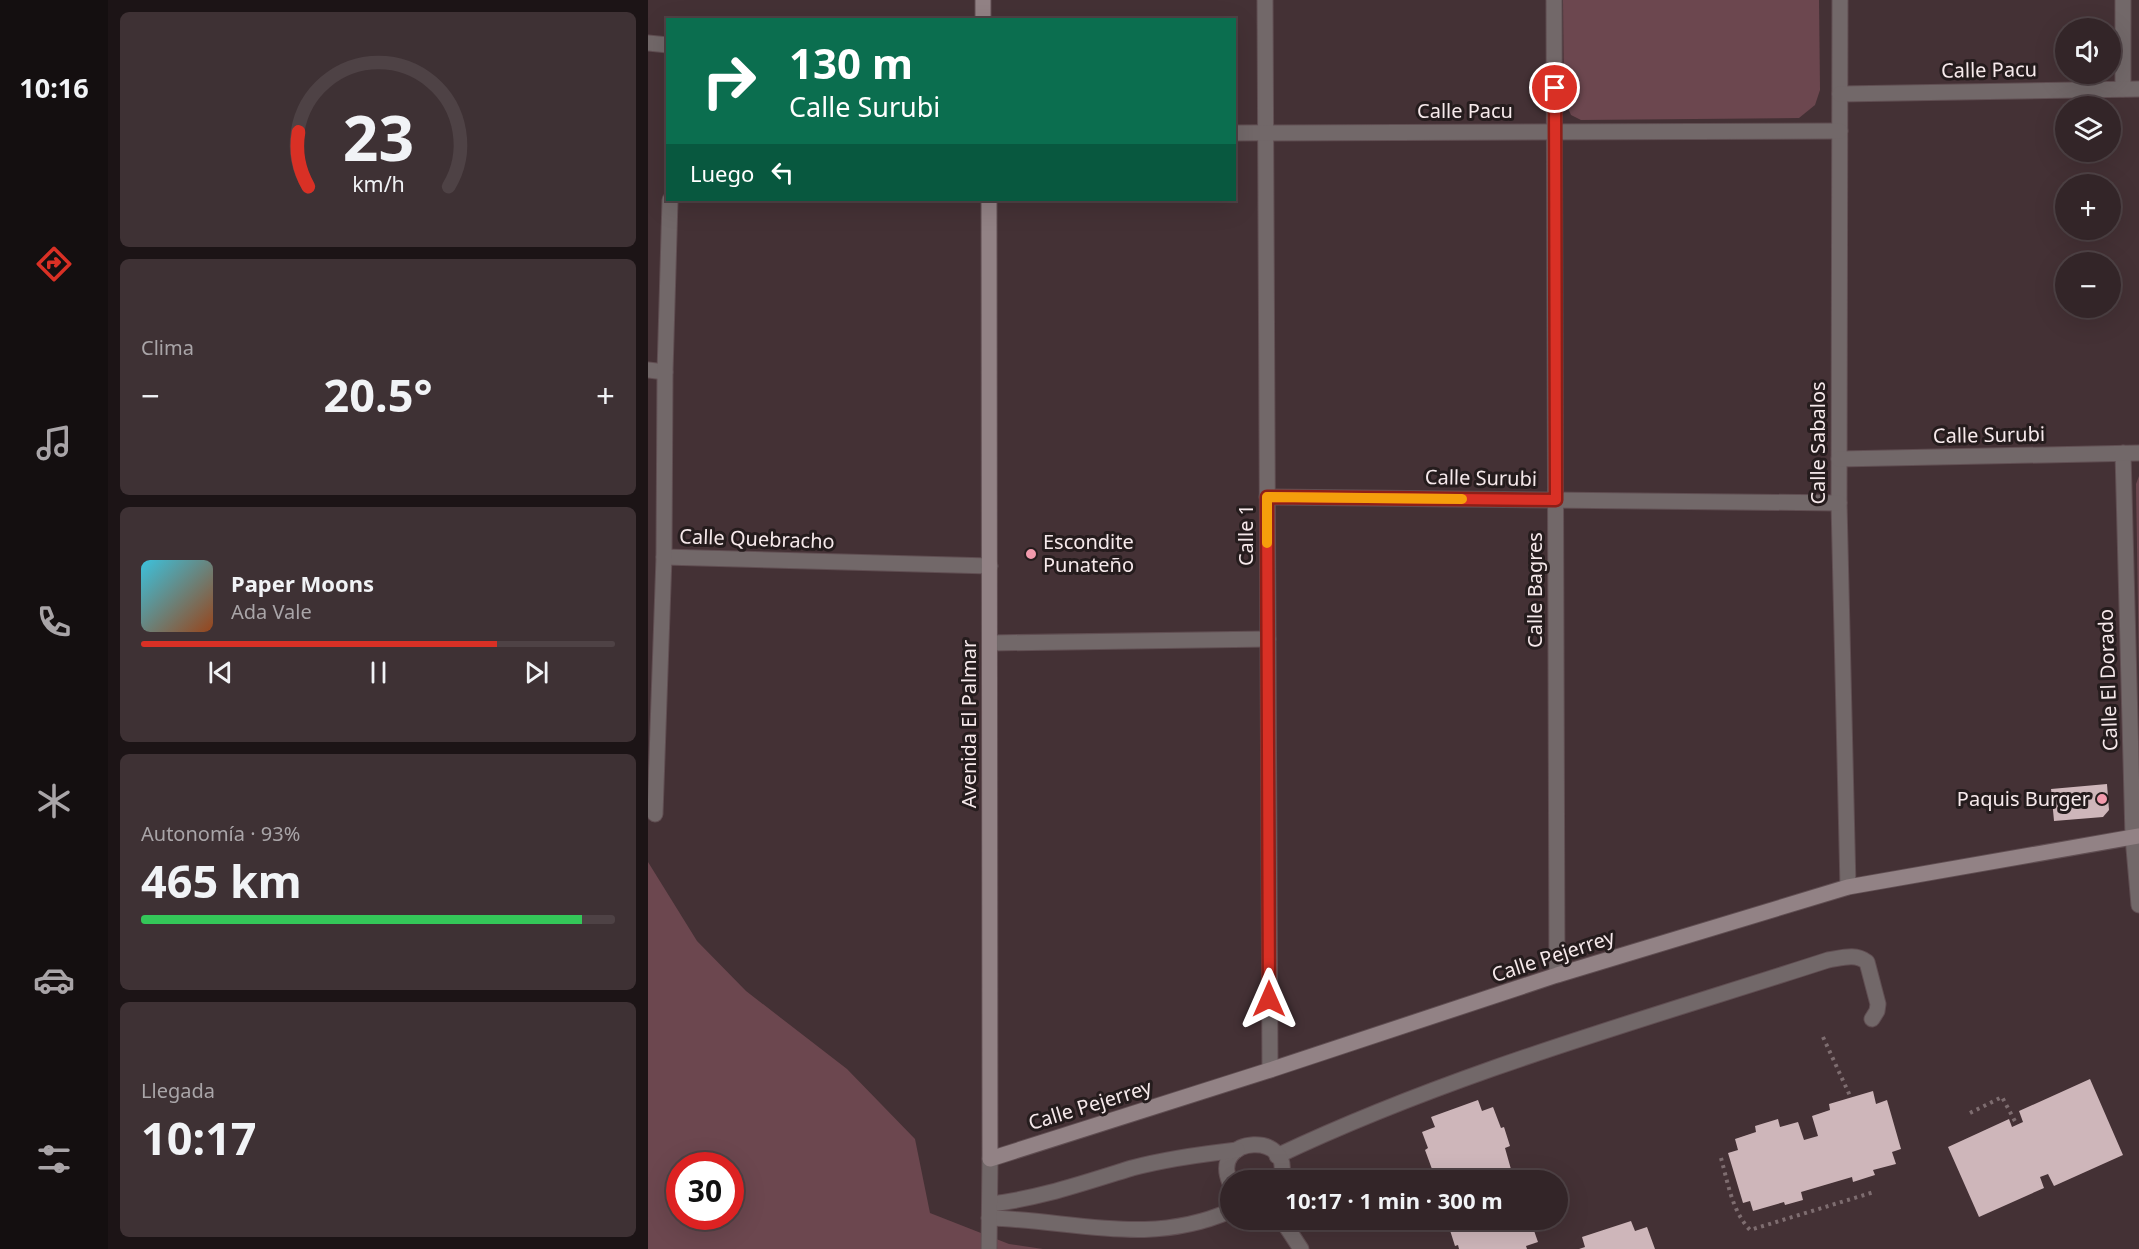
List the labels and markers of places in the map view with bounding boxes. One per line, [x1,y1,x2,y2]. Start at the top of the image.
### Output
pin [1529,62,1580,113]
place label: Escondite Punateño [1043,528,1134,578]
marker: Escondite Punateño [1024,547,1038,561]
place label: Paquis Burger [1957,785,2090,812]
marker: Paquis Burger [2095,792,2109,806]

